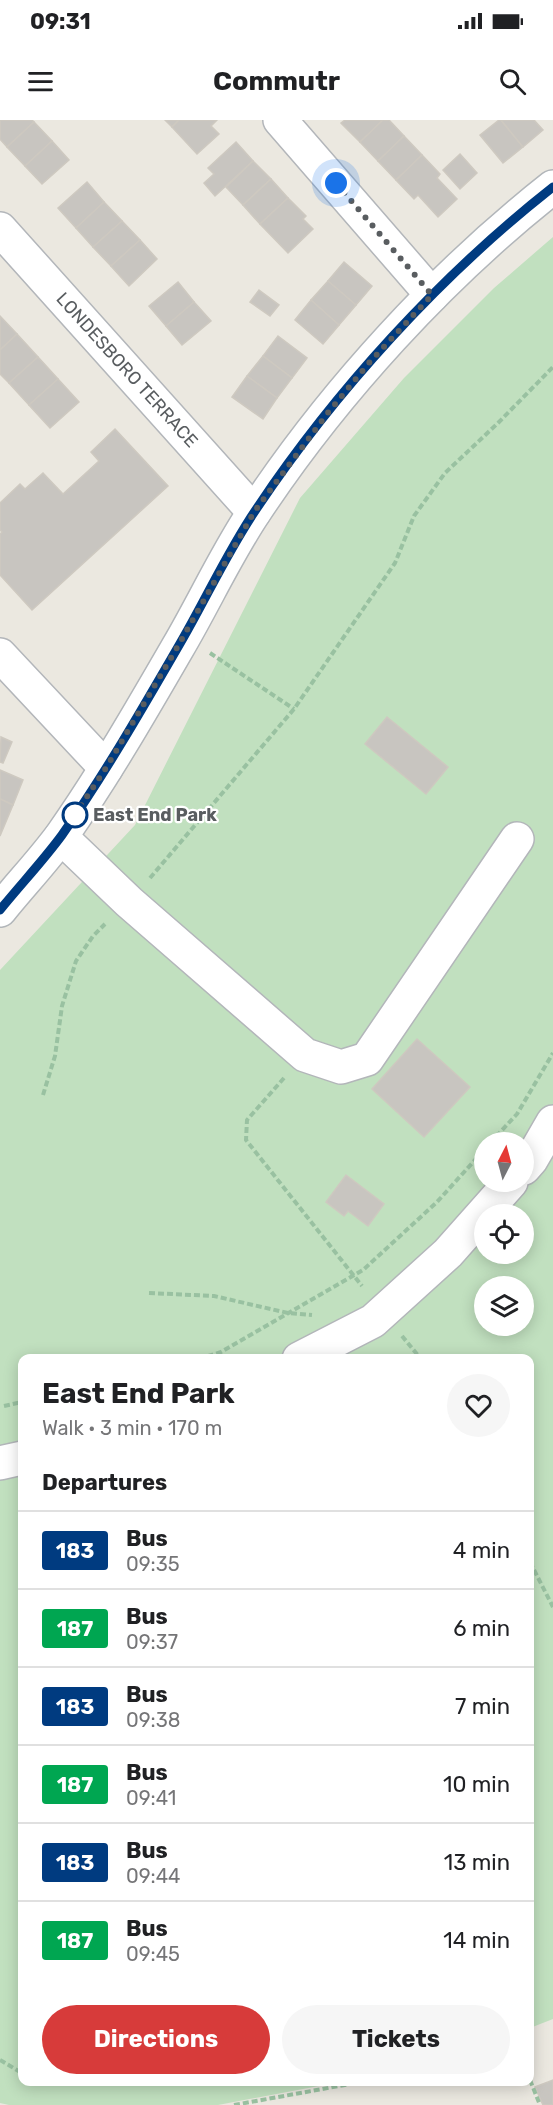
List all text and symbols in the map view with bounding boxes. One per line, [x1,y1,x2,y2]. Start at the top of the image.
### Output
text: 09:31 [30,8,91,35]
icon: menu [24,65,57,98]
text: Commutr [213,65,340,97]
icon: search [496,65,529,98]
your location [321,168,351,198]
street label: LONDESBORO TERRACE [52,288,202,452]
marker: East End Park [62,802,88,828]
place label: East End Park [93,804,217,826]
north arrow [474,1132,534,1192]
map controls [474,1132,534,1336]
button: locate [474,1204,534,1264]
button: layers [474,1276,534,1336]
button: heart [447,1374,510,1437]
text: East End Park [42,1377,235,1410]
text: Walk · 3 min · 170 m [42,1416,222,1440]
text: Departures [42,1469,167,1496]
text: Bus [126,1525,168,1552]
text: 4 min [453,1537,510,1564]
text: 183 [56,1538,94,1563]
text: 09:35 [126,1552,180,1576]
text: Bus [126,1603,168,1630]
text: 6 min [453,1615,510,1642]
text: 187 [57,1616,93,1641]
text: 09:37 [126,1630,178,1654]
text: Bus [126,1681,168,1708]
text: 7 min [455,1693,510,1720]
text: 183 [56,1694,94,1719]
text: 09:38 [126,1708,180,1732]
text: Bus [126,1759,168,1786]
text: 10 min [443,1771,510,1798]
text: 187 [57,1772,93,1797]
text: 09:41 [126,1786,176,1810]
text: Bus [126,1837,168,1864]
text: 13 min [444,1849,510,1876]
text: 183 [56,1850,94,1875]
text: 09:44 [126,1864,181,1888]
text: Bus [126,1915,168,1942]
text: 14 min [443,1927,510,1954]
text: 187 [57,1928,93,1953]
text: 09:45 [126,1942,180,1966]
button: Directions [42,2005,270,2074]
button: Tickets [282,2005,510,2074]

